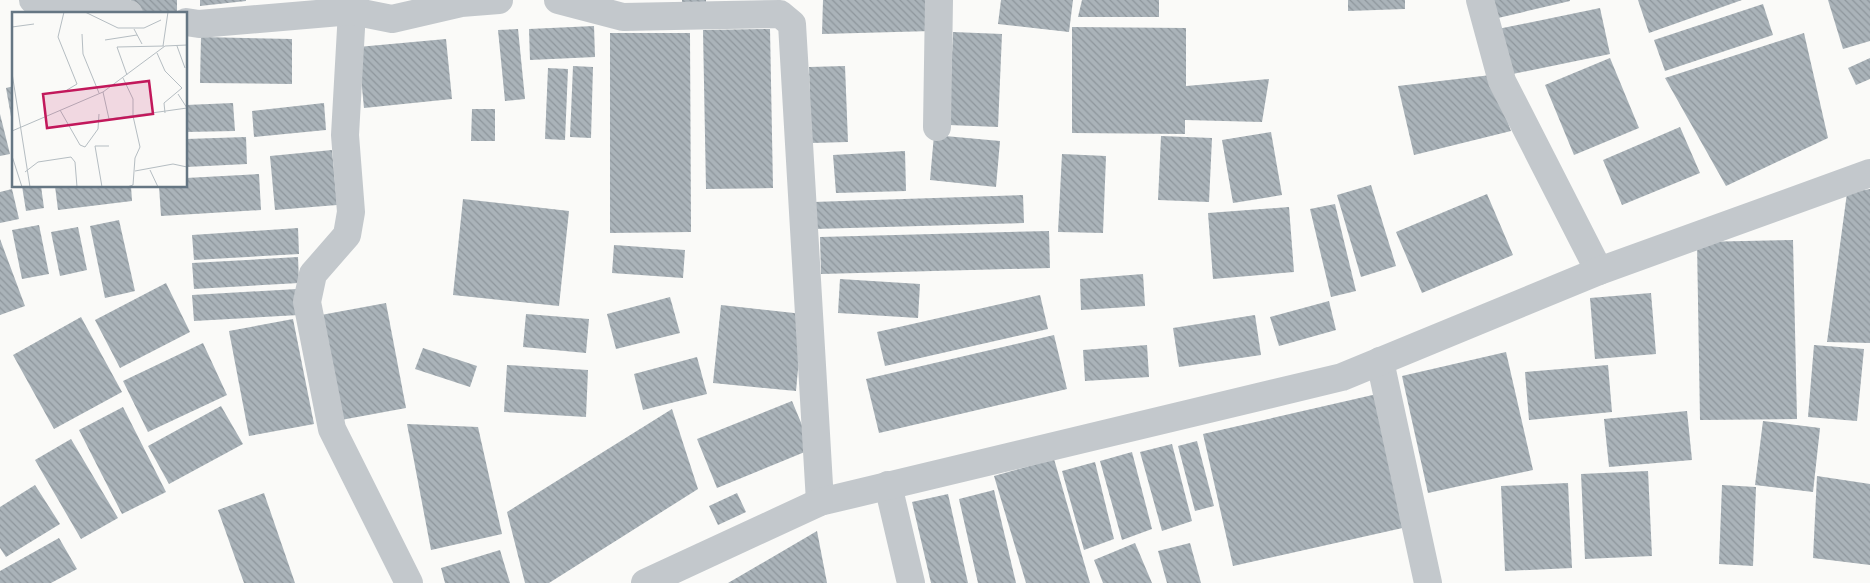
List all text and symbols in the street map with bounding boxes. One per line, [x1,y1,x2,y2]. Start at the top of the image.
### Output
inset map [12,12,188,188]

